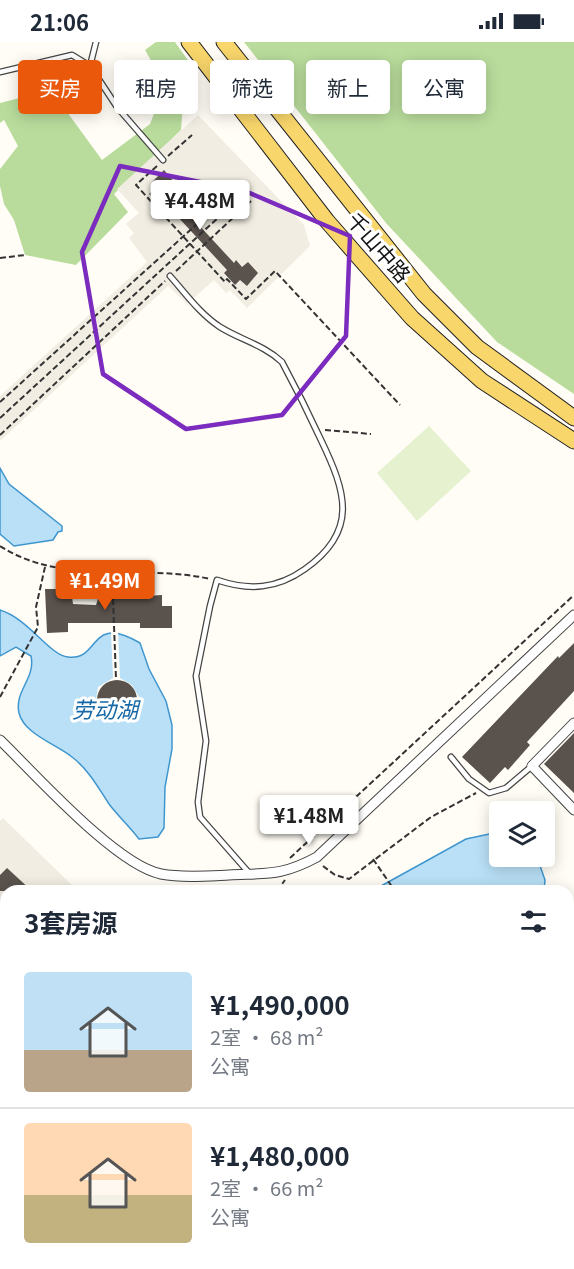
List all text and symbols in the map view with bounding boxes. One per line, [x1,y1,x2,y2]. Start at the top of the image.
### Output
text: 21:06 [30,5,89,37]
chip: 买房 [18,60,102,114]
chip: 租房 [114,60,198,114]
chip: 筛选 [210,60,294,114]
chip: 新上 [306,60,390,114]
chip: 公寓 [402,60,486,114]
pin: ¥4.48M [151,180,249,231]
text: ¥4.48M [165,185,235,214]
street label: 千山中路 [341,205,418,288]
pin: ¥1.49M [56,560,154,611]
text: ¥1.49M [70,565,140,594]
water label: 劳动湖 [72,692,141,724]
pin: ¥1.48M [260,795,358,846]
text: ¥1.48M [274,800,344,829]
map controls [489,801,555,867]
button: layers [489,801,555,867]
text: 3套房源 [24,903,117,940]
icon: filters [517,905,550,938]
text: ¥1,490,000 [210,985,350,1022]
icon: home [72,996,144,1068]
text: 2室 · 68 m² [210,1022,323,1051]
text: 公寓 [210,1051,250,1080]
text: ¥1,480,000 [210,1136,350,1173]
icon: home [72,1147,144,1219]
text: 2室 · 66 m² [210,1173,323,1202]
text: 公寓 [210,1202,250,1231]

